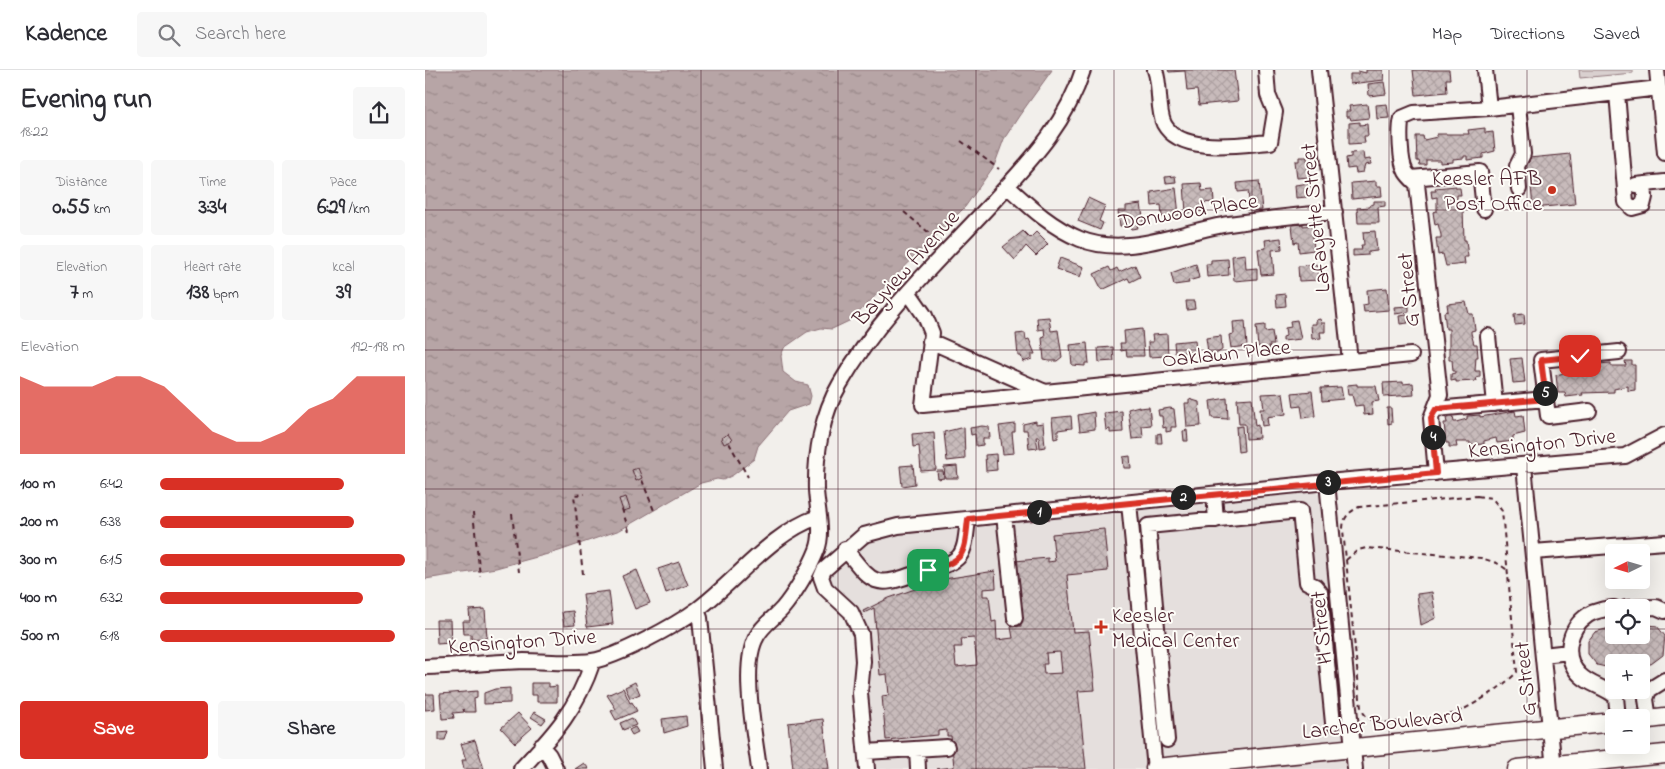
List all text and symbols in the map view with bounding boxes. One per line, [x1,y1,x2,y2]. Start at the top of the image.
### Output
search box [137,12,487,57]
text: Kadence [25,17,107,52]
icon: search [155,21,183,49]
text: Search here [195,21,286,48]
text: Map [1432,22,1462,48]
text: Directions [1490,22,1565,48]
text: Saved [1593,22,1640,48]
text: Evening run [20,80,152,121]
button: share [353,87,405,139]
text: 18:22 [20,120,48,144]
street label: Lafayette Street [1293,141,1342,294]
place label: Keesler AFB Post Office [1432,164,1542,221]
text: Distance [56,172,107,193]
text: Time [199,172,226,193]
text: Pace [330,172,357,193]
marker: Keesler AFB Post Office [1546,184,1558,196]
street label: Donwood Place [1116,186,1260,240]
text: 0.55 [53,193,90,223]
text: 3:34 [199,193,226,223]
text: 6:29 [317,193,345,223]
text: km [90,199,110,220]
text: /km [345,199,370,220]
street label: Bayview Avenue [846,204,969,336]
street label: G Street [1390,250,1430,329]
text: Elevation [56,257,107,278]
text: Heart rate [184,257,241,278]
text: kcal [332,257,355,278]
text: 7 [70,278,79,308]
text: 138 [186,278,209,308]
text: 39 [336,278,351,308]
text: m [79,284,93,305]
text: bpm [209,284,239,305]
street label: Oaklawn Place [1161,332,1292,378]
text: Elevation [20,335,79,359]
text: 192–198 m [350,335,405,359]
pin [1559,335,1601,377]
icon: check [1566,342,1594,370]
pin: 5 [1533,380,1557,406]
text: 5 [1541,383,1550,404]
street label: Kensington Drive [1467,421,1618,470]
pin: 4 [1421,424,1445,450]
text: 4 [1431,427,1436,448]
pin: 3 [1315,470,1341,494]
text: 100 m [20,472,55,496]
text: 6:42 [100,472,123,496]
text: 3 [1326,472,1331,493]
pin: 2 [1171,484,1195,510]
text: 2 [1180,487,1187,508]
pin: 1 [1027,500,1051,524]
text: 1 [1037,502,1042,523]
text: 200 m [20,510,58,534]
text: 6:38 [100,510,121,534]
north arrow [1605,544,1650,589]
map controls [1605,544,1650,754]
text: 300 m [20,548,57,572]
text: 6:15 [100,548,123,572]
pin [907,549,949,591]
icon: arrive [914,556,942,584]
text: 400 m [20,586,57,610]
text: 6:32 [100,586,123,610]
street label: H Street [1303,589,1343,666]
button: locate [1605,599,1650,644]
place label: Keesler Medical Center [1112,601,1239,658]
marker: Keesler Medical Center [1094,620,1108,634]
street label: Kensington Drive [447,622,598,665]
text: 500 m [20,624,59,648]
text: 6:18 [100,624,120,648]
street label: G Street [1507,639,1547,718]
button: + [1605,654,1650,699]
button: Save [20,701,208,759]
button: Share [218,701,405,759]
street label: Larcher Boulevard [1301,701,1464,749]
button: − [1605,709,1650,754]

